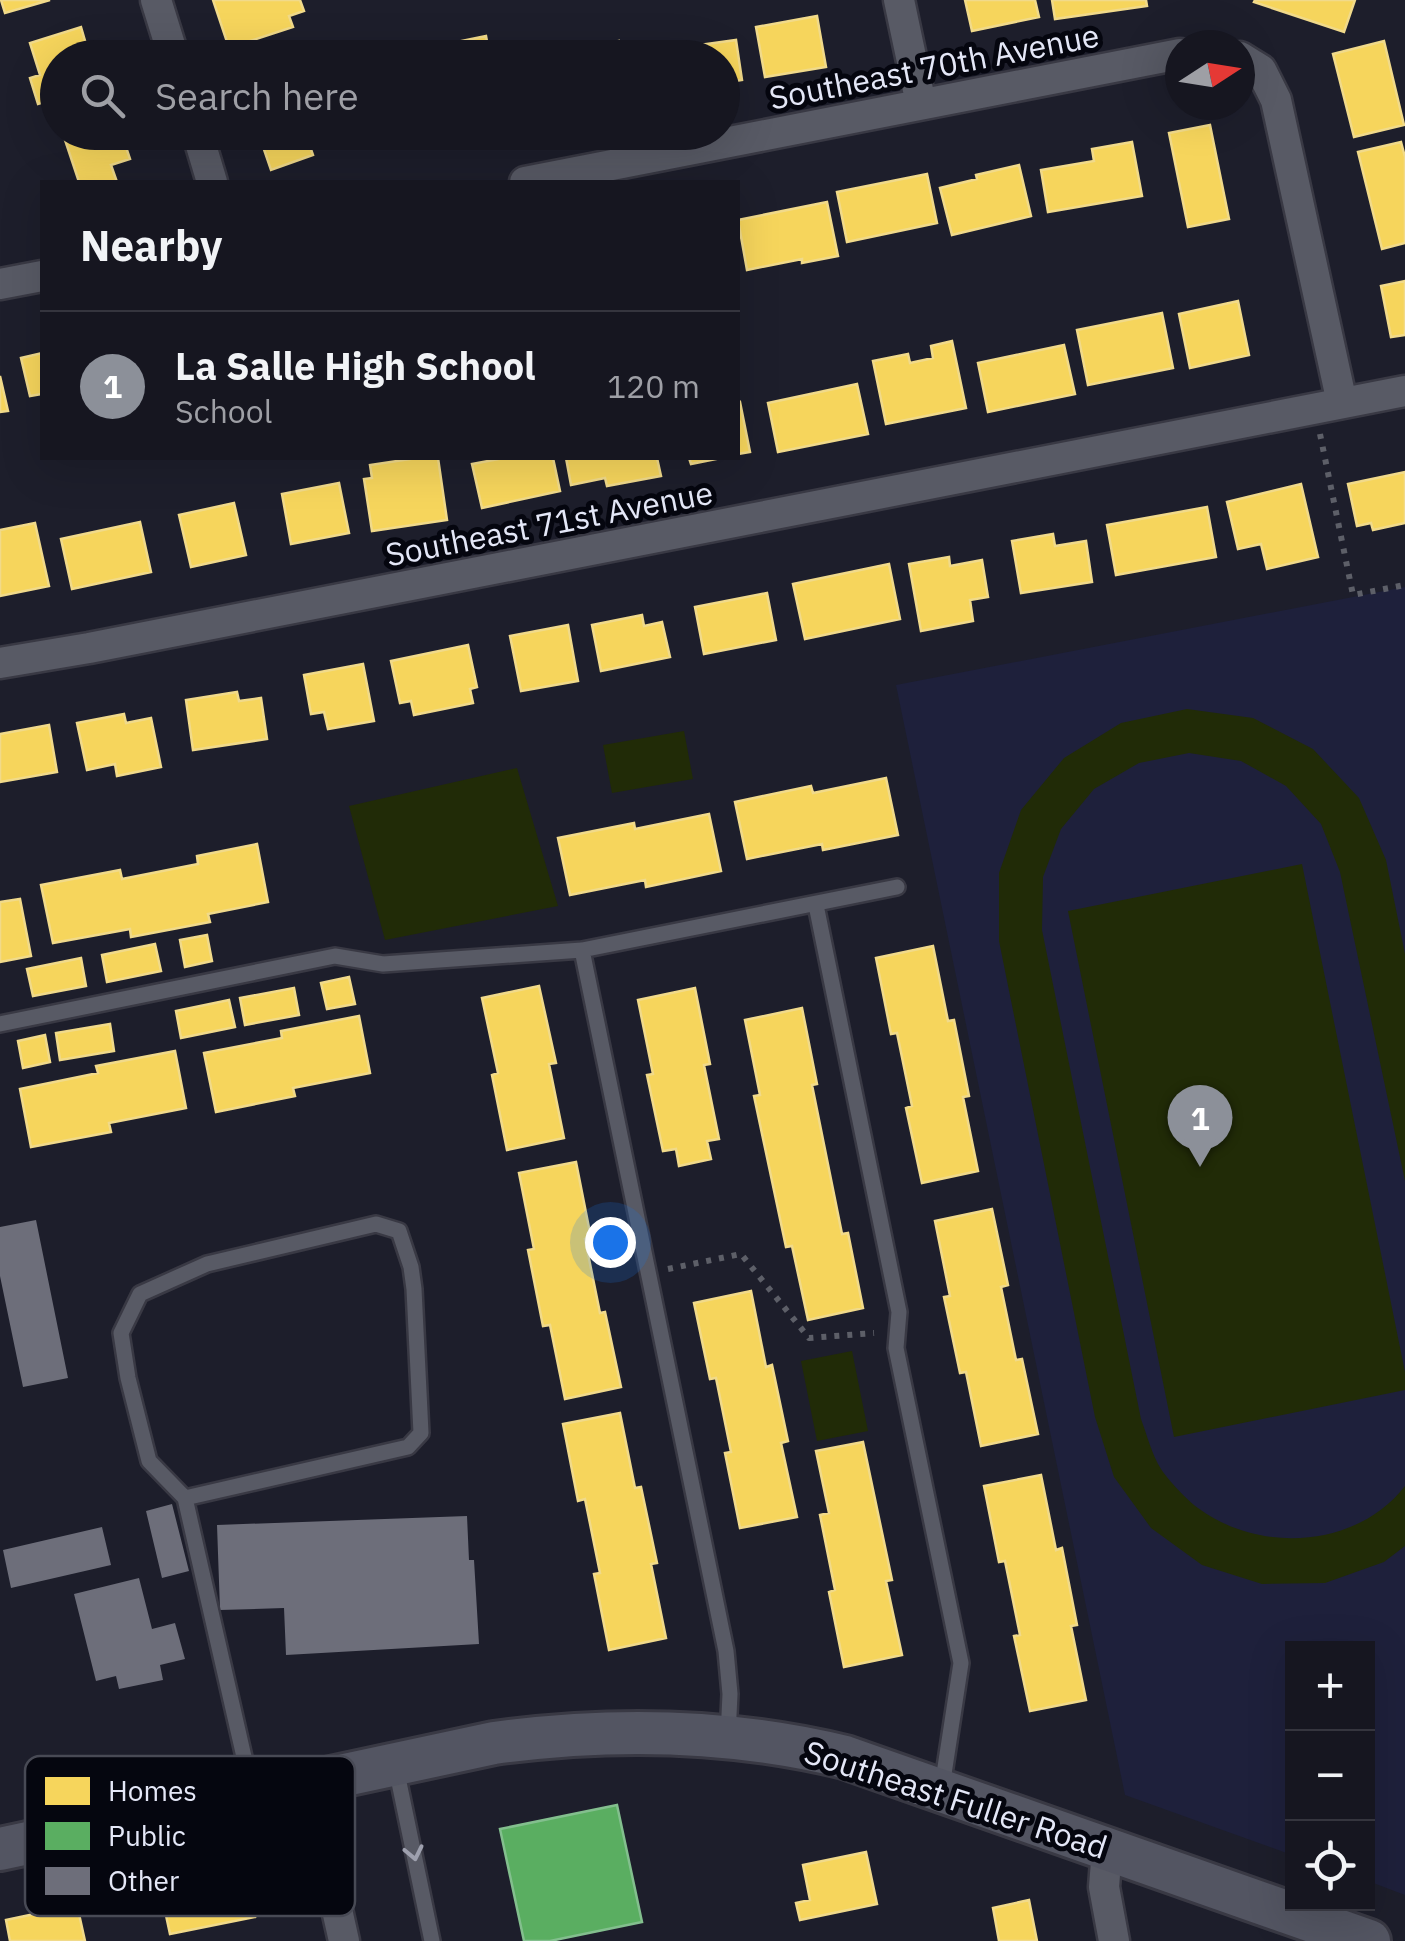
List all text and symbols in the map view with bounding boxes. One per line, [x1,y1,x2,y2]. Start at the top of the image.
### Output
street label: Southeast 70th Avenue [766,13,1102,119]
north arrow [1165,30,1255,120]
search box [40,40,740,150]
icon: search [75,68,130,123]
text: Search here [155,71,359,120]
text: Nearby [80,218,222,273]
text: La Salle High School [175,341,536,390]
text: 1 [103,365,122,407]
text: 120 m [607,365,700,407]
text: School [175,390,272,432]
street label: Southeast 71st Avenue [382,471,716,575]
pin: 1 [1168,1084,1232,1167]
your location [585,1217,636,1268]
map controls [1285,1641,1375,1911]
button: + [1285,1641,1375,1731]
street label: Southeast Fuller Road [799,1730,1113,1868]
button: − [1285,1731,1375,1821]
legend [25,1756,355,1916]
text: Homes [108,1772,197,1809]
text: Public [108,1817,186,1854]
button: locate [1285,1821,1375,1911]
one-way arrow [402,1844,423,1861]
text: Other [108,1862,179,1899]

